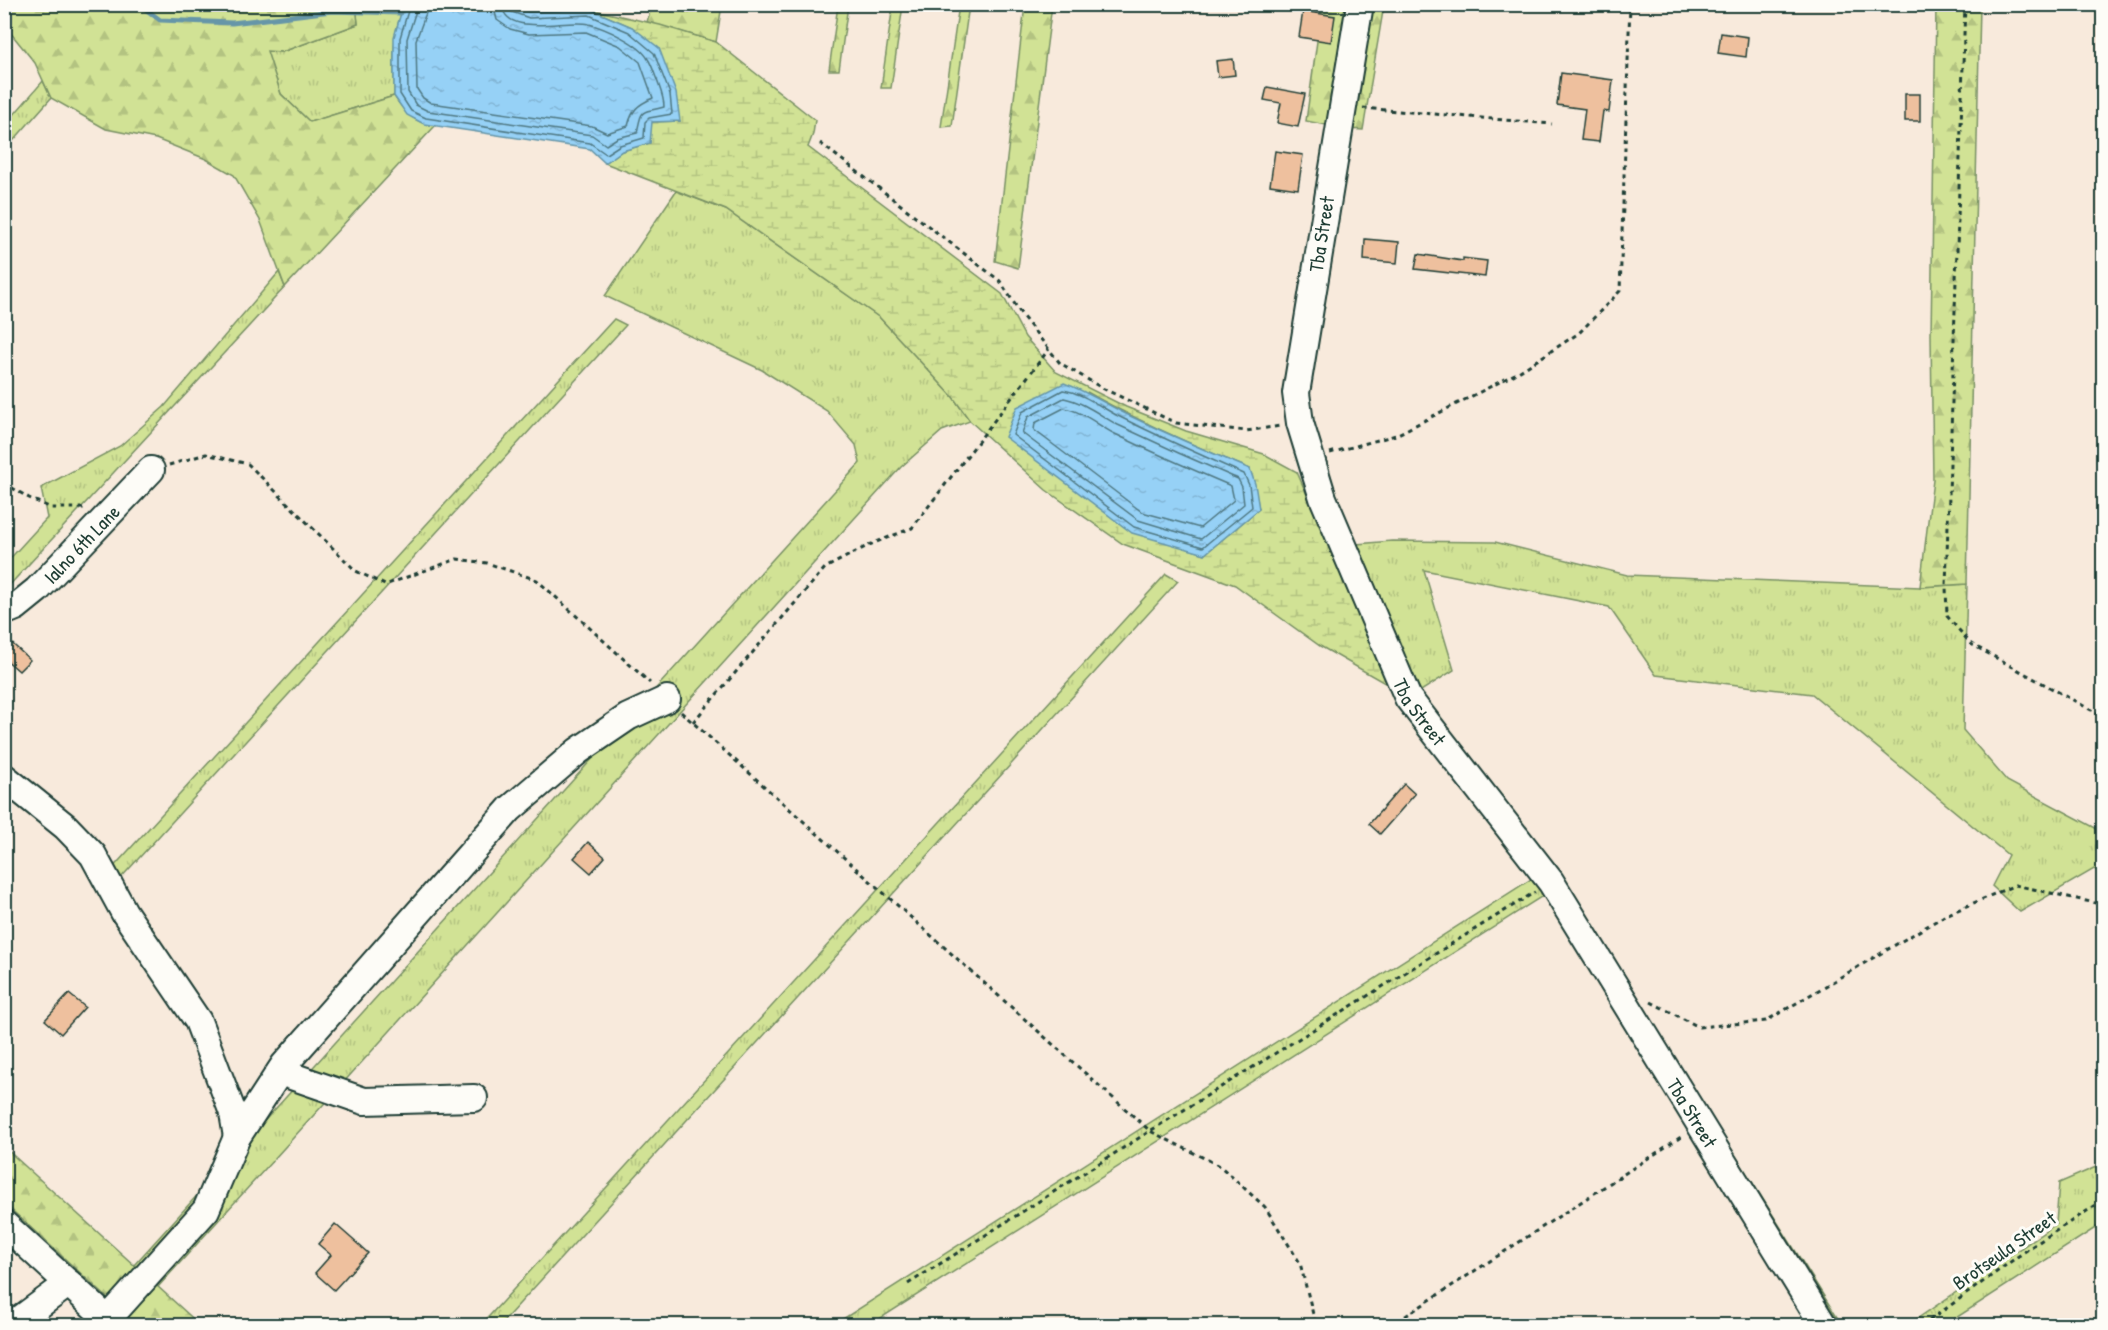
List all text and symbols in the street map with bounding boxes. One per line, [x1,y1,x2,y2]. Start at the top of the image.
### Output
street label: Tba Street [1302,193,1340,274]
street label: Ialno 6th Lane [37,498,125,589]
street label: Tba Street [1388,674,1454,751]
street label: Tba Street [1661,1073,1725,1153]
street label: Brotseula Street [1947,1204,2062,1296]

